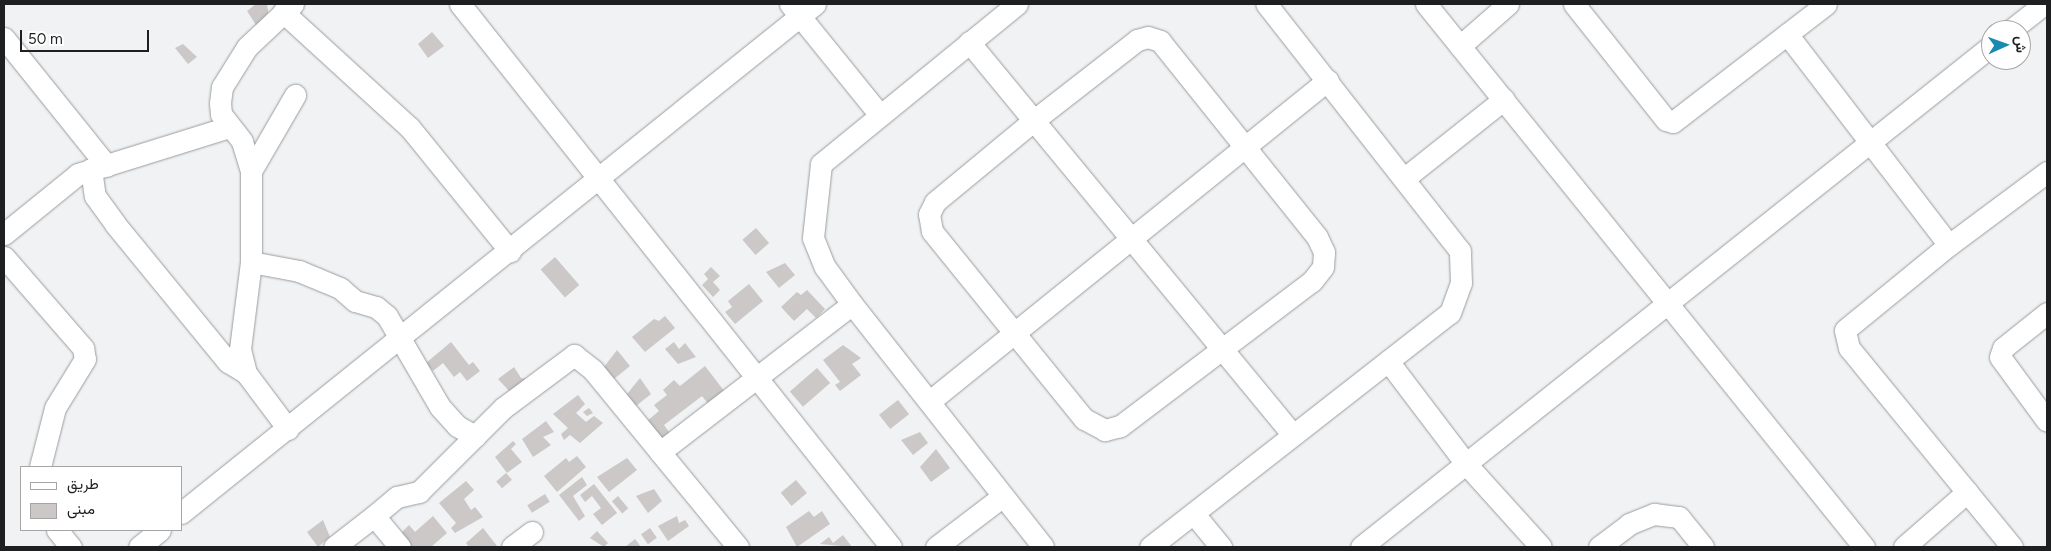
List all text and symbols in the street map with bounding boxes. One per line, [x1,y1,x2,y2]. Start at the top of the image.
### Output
scale bar [22,20,151,52]
north arrow [1981,20,2031,70]
text: 50 m [28,30,63,48]
text: ش [2012,36,2029,53]
legend [20,466,182,531]
text: طريق [67,475,99,493]
text: مبنى [67,500,95,518]

